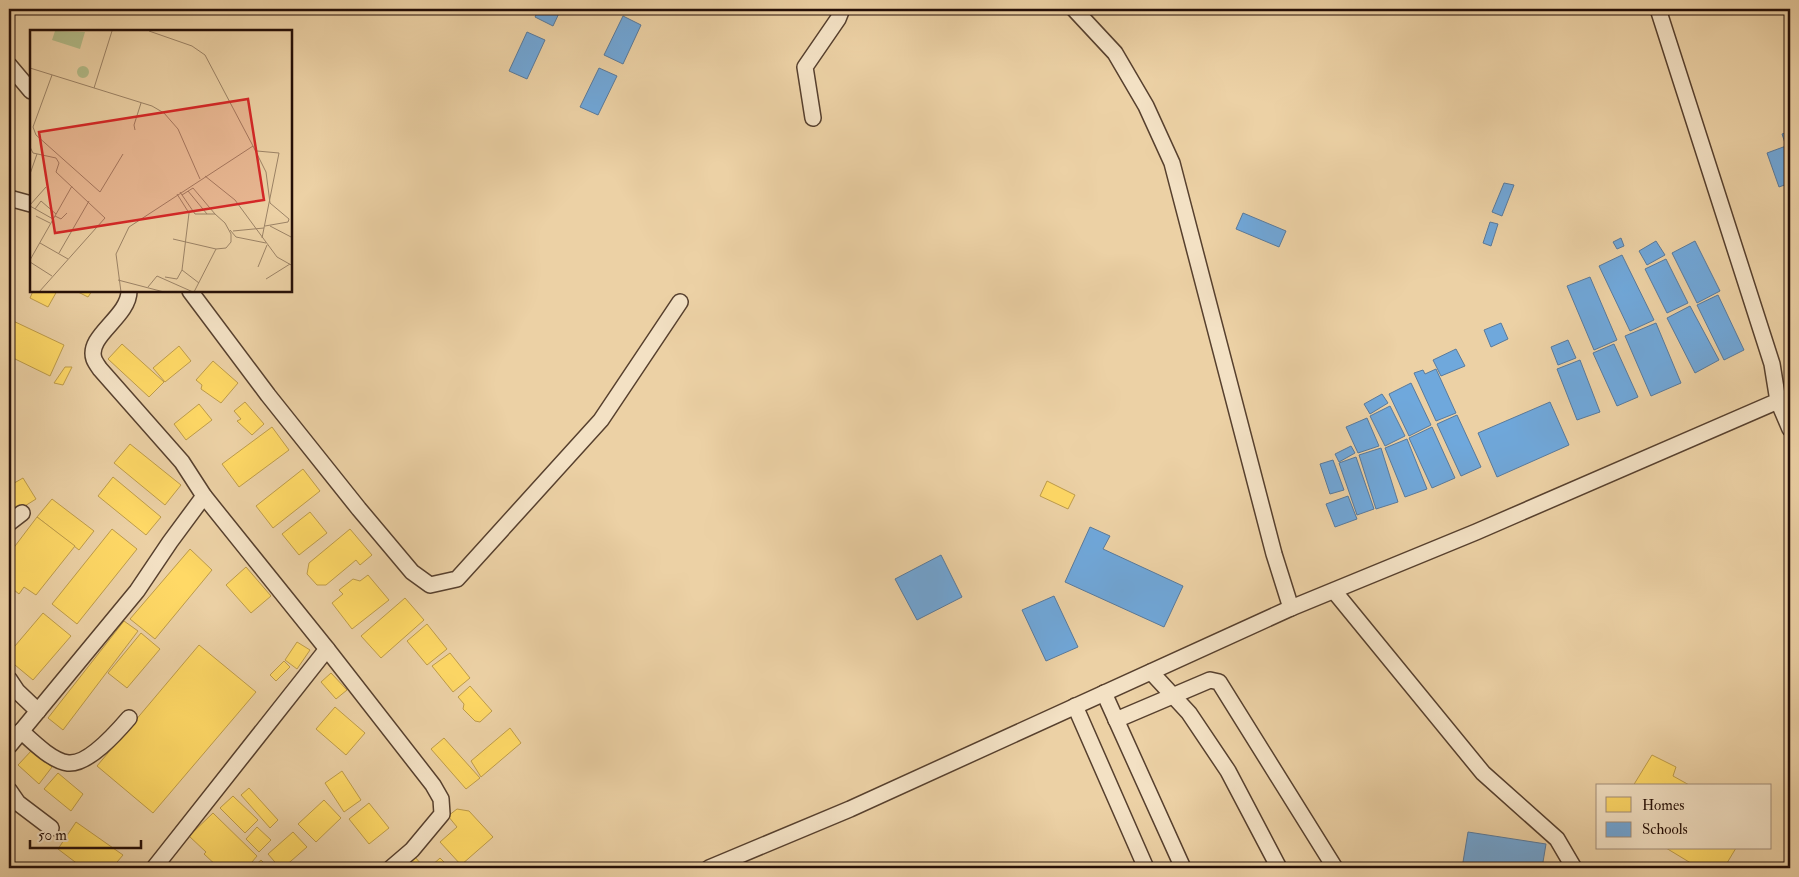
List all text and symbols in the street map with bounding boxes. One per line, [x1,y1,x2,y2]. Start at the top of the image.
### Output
inset map [30,30,292,292]
legend [1596,784,1772,850]
text: Homes [1642,796,1684,815]
scale bar [30,817,141,849]
text: Schools [1642,820,1688,839]
text: 50 m [38,826,67,845]

